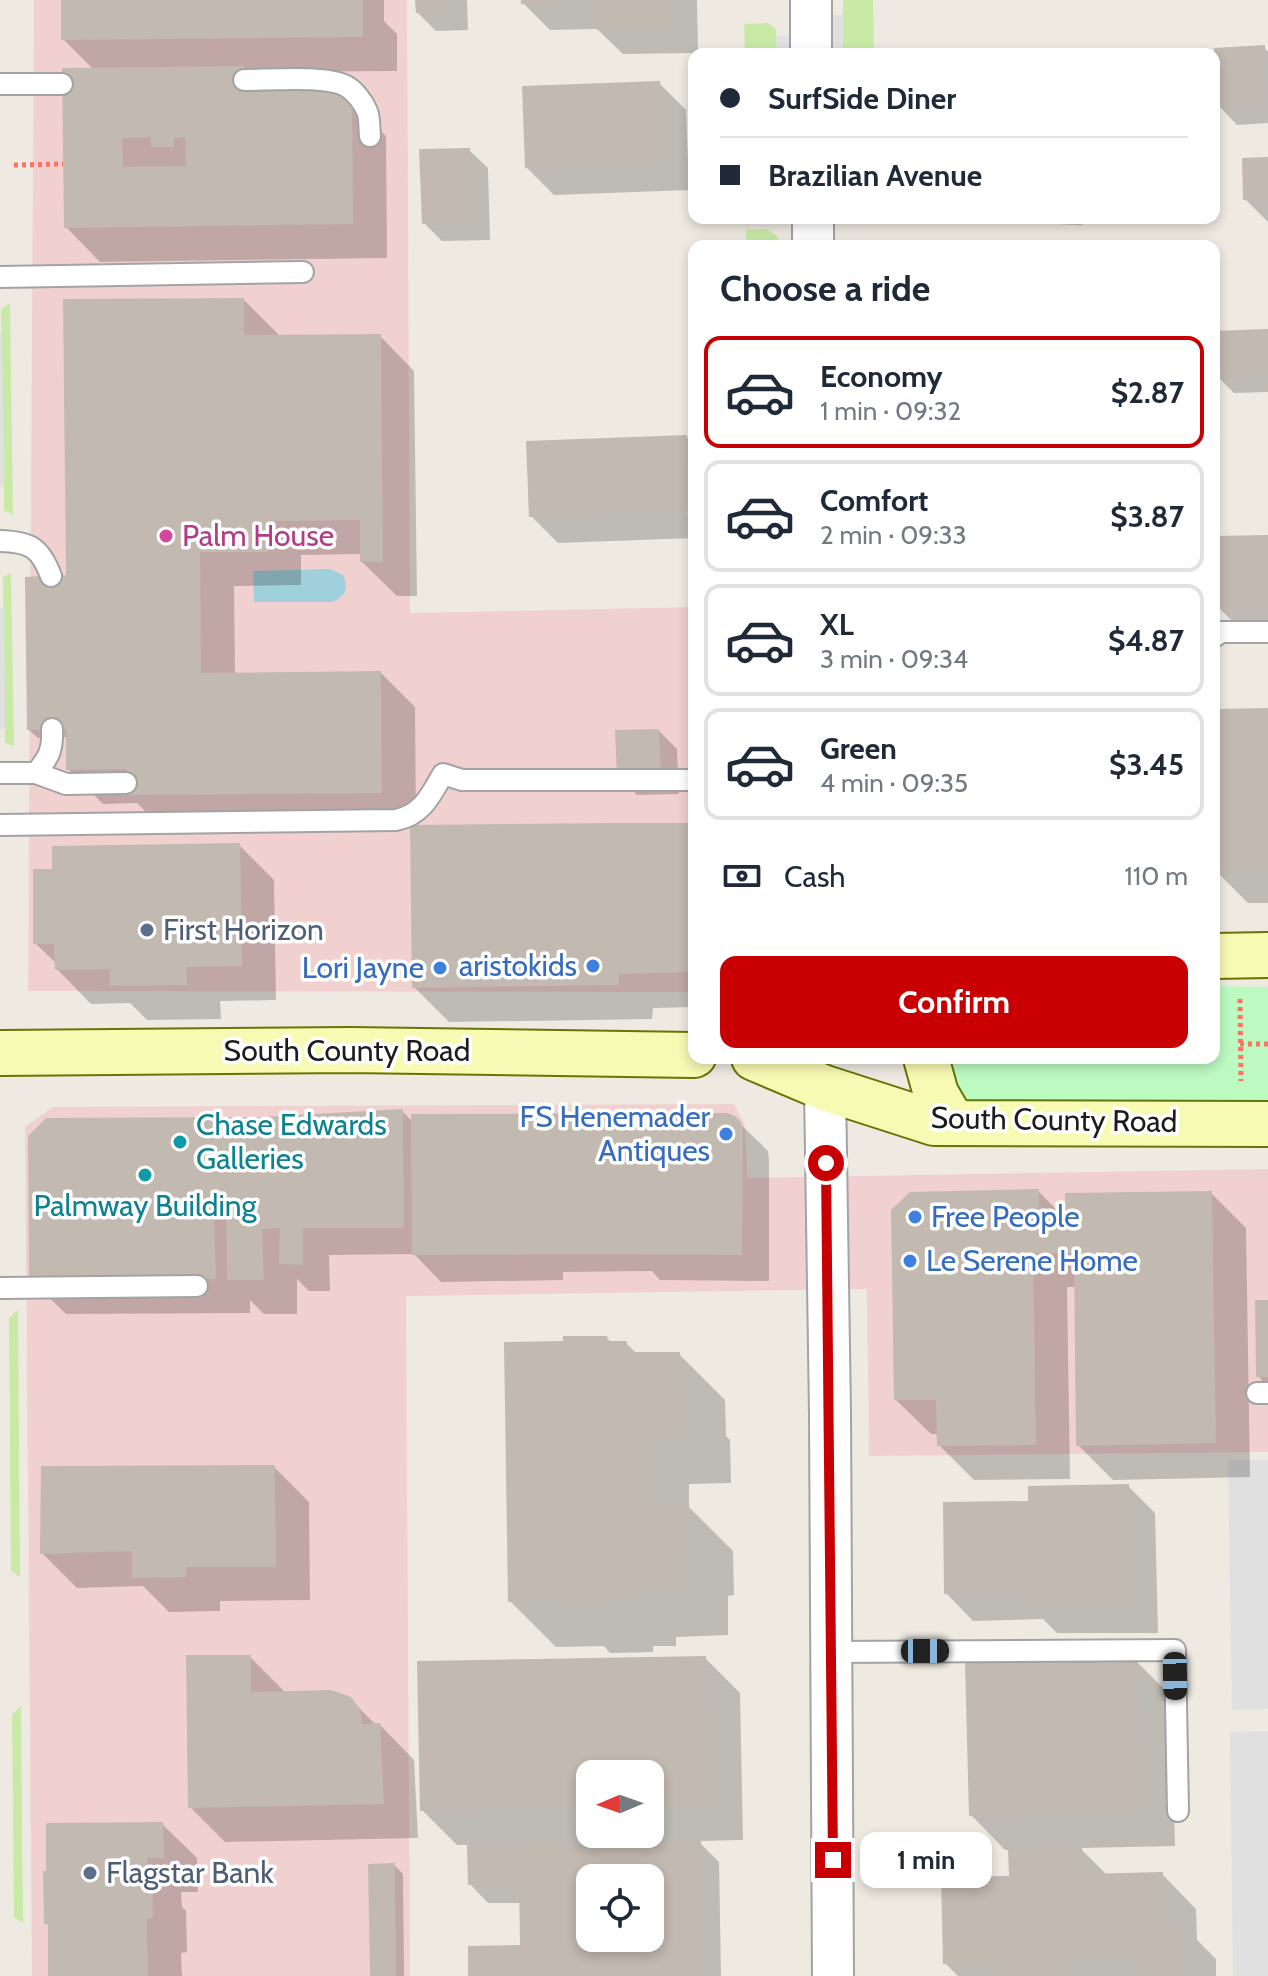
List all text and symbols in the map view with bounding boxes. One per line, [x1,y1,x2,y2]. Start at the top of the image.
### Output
text: SurfSide Diner [768,80,956,117]
text: Brazilian Avenue [768,157,982,194]
text: Choose a ride [720,266,930,310]
icon: car [724,356,796,428]
text: Economy [820,358,943,395]
text: $2.87 [1111,374,1184,411]
text: 1 min · 09:32 [820,395,961,427]
icon: car [724,480,796,552]
text: Comfort [820,482,928,519]
text: $3.87 [1110,498,1184,535]
place label: Palm House [182,517,334,554]
text: 2 min · 09:33 [820,519,967,551]
marker: Palm House [157,527,175,545]
icon: car [724,604,796,676]
text: XL [820,606,854,643]
text: $4.87 [1108,622,1184,659]
text: 3 min · 09:34 [820,643,968,675]
icon: car [724,728,796,800]
text: Green [820,730,897,767]
text: $3.45 [1109,746,1184,783]
text: 4 min · 09:35 [820,767,968,799]
icon: cash [720,854,764,898]
text: Cash [784,858,846,895]
text: 110 m [1124,860,1188,892]
place label: First Horizon [163,911,324,948]
marker: First Horizon [138,921,156,939]
place label: aristokids [459,947,577,984]
place label: Lori Jayne [302,949,424,986]
button: Confirm [720,956,1188,1048]
marker: aristokids [584,957,602,975]
marker: Lori Jayne [431,959,449,977]
street label: South County Road [224,1032,470,1069]
place label: FS Henemader Antiques [520,1098,711,1169]
street label: South County Road [930,1099,1178,1140]
place label: Chase Edwards Galleries [196,1106,387,1177]
marker: FS Henemader Antiques [717,1125,735,1143]
marker: Chase Edwards Galleries [171,1133,189,1151]
route start [808,1145,844,1181]
marker: Palmway Building [136,1166,154,1184]
place label: Palmway Building [33,1187,258,1224]
place label: Free People [931,1198,1080,1235]
marker: Free People [906,1208,924,1226]
place label: Le Serene Home [926,1242,1138,1279]
marker: Le Serene Home [901,1252,919,1270]
car [901,1639,949,1663]
car [1163,1652,1187,1700]
north arrow [576,1760,664,1848]
map controls [576,1760,664,1952]
callout: 1 min [861,1832,993,1888]
route end [815,1842,851,1878]
text: 1 min [897,1844,955,1876]
place label: Flagstar Bank [106,1854,274,1891]
marker: Flagstar Bank [81,1864,99,1882]
button: locate [576,1864,664,1952]

